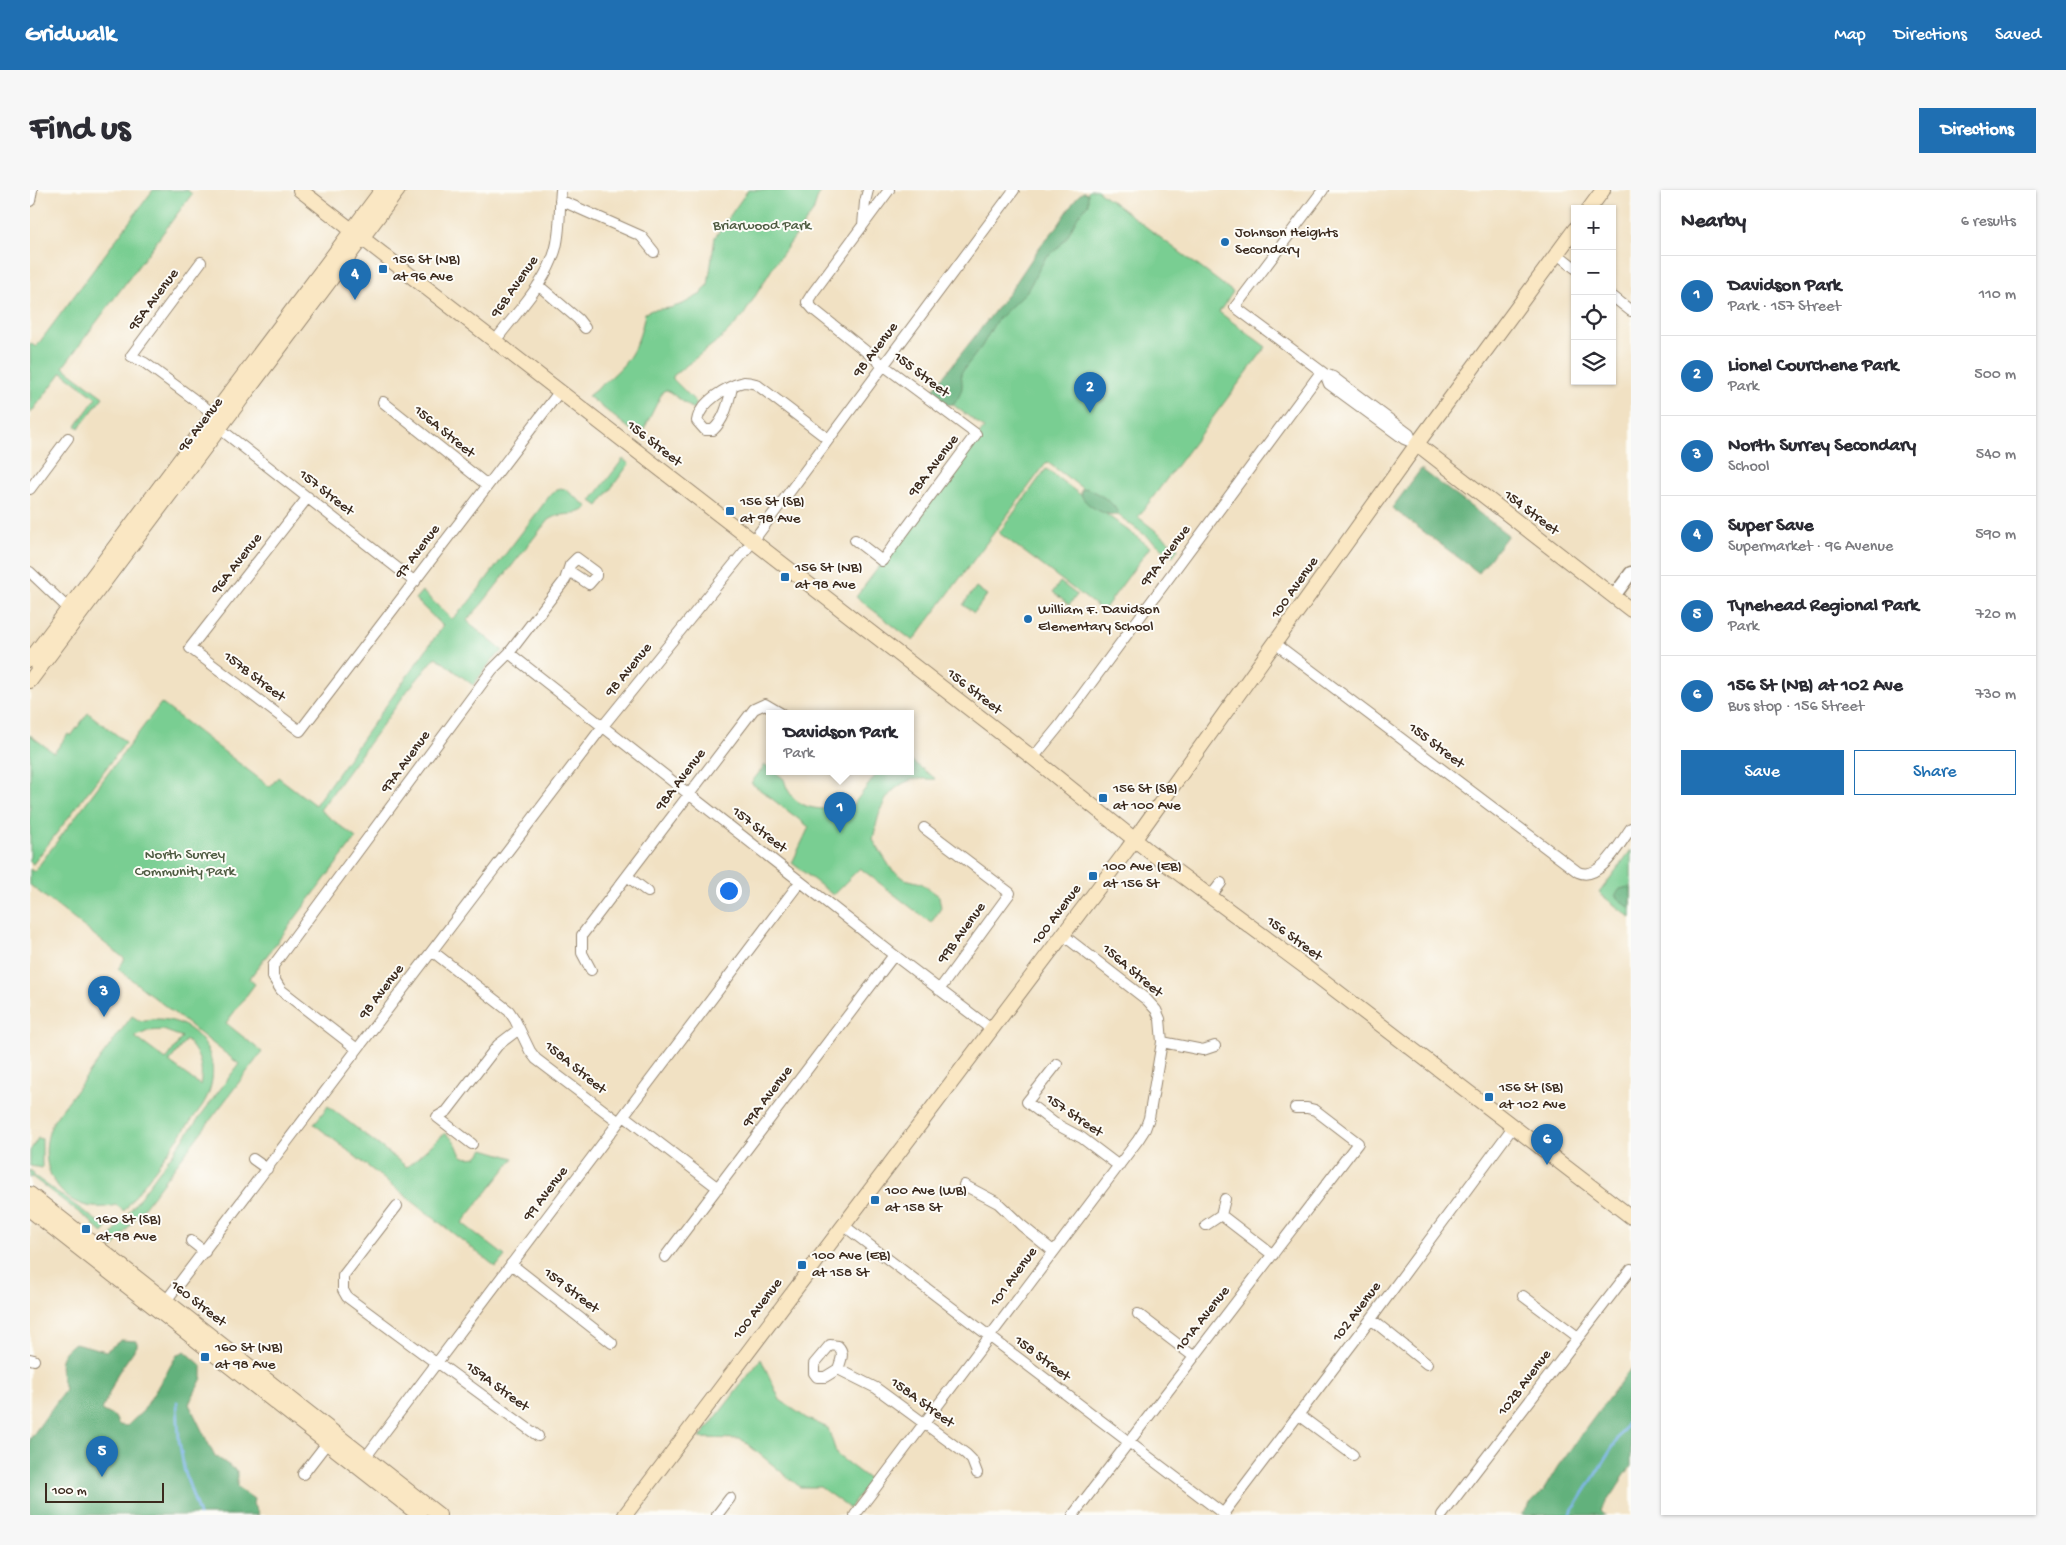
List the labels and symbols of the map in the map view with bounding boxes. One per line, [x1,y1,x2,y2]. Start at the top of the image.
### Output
park label: Briarwood Park [712,217,812,235]
place label: Johnson Heights Secondary [1235,224,1338,259]
marker: Johnson Heights Secondary [1219,236,1231,248]
place label: 156 St (NB) at 96 Ave [392,251,461,286]
street label: 96B Avenue [487,252,543,322]
pin: 4 [339,259,371,300]
marker: 156 St (NB) at 96 Ave [377,263,389,275]
street label: 95A Avenue [124,265,183,335]
street label: 98 Avenue [849,319,903,382]
street label: 155 Street [889,348,954,403]
pin: 2 [1074,372,1106,413]
street label: 96 Avenue [174,394,228,457]
street label: 156A Street [409,401,480,463]
street label: 156 Street [622,416,687,472]
street label: 98A Avenue [904,431,963,501]
street label: 157 Street [294,465,359,521]
street label: 154 Street [1499,486,1564,541]
place label: 156 St (SB) at 98 Ave [739,493,805,528]
marker: 156 St (SB) at 98 Ave [724,505,736,517]
street label: 97 Avenue [391,521,445,584]
street label: 99A Avenue [1136,521,1195,591]
street label: 96A Avenue [207,530,267,599]
street label: 100 Avenue [1266,553,1323,623]
place label: 156 St (NB) at 98 Ave [794,559,863,594]
marker: 156 St (NB) at 98 Ave [779,571,791,583]
place label: William F. Davidson Elementary School [1038,601,1160,636]
marker: William F. Davidson Elementary School [1022,613,1034,625]
street label: 98 Avenue [601,639,656,701]
street label: 157B Street [219,647,290,707]
street label: 156 Street [942,664,1007,720]
street label: 155 Street [1404,719,1469,774]
street label: 97A Avenue [377,727,435,798]
street label: 98A Avenue [651,745,710,815]
place label: 156 St (SB) at 100 Ave [1112,780,1181,815]
pin: 1 [824,792,856,833]
marker: 156 St (SB) at 100 Ave [1097,792,1109,804]
street label: 157 Street [727,802,792,858]
park label: North Surrey Community Park [135,846,236,881]
place label: 100 Ave (EB) at 156 St [1102,858,1182,893]
marker: 100 Ave (EB) at 156 St [1087,870,1099,882]
your location [716,878,742,904]
street label: 100 Avenue [1028,881,1086,950]
street label: 99B Avenue [933,899,990,968]
street label: 156 Street [1262,912,1327,967]
street label: 156A Street [1097,940,1168,1003]
street label: 98 Avenue [355,961,409,1024]
pin: 3 [88,976,120,1017]
street label: 158A Street [540,1037,611,1100]
street label: 99A Avenue [738,1062,797,1132]
place label: 156 St (SB) at 102 Ave [1498,1079,1566,1114]
street label: 157 Street [1041,1090,1108,1143]
marker: 156 St (SB) at 102 Ave [1483,1091,1495,1103]
pin: 6 [1531,1124,1563,1165]
street label: 99 Avenue [519,1163,573,1226]
place label: 100 Ave (WB) at 158 St [884,1182,967,1217]
marker: 100 Ave (WB) at 158 St [869,1194,881,1206]
place label: 160 St (SB) at 98 Ave [95,1211,162,1246]
marker: 160 St (SB) at 98 Ave [80,1223,92,1235]
street label: 101 Avenue [986,1243,1042,1311]
place label: 100 Ave (EB) at 158 St [811,1247,891,1282]
marker: 100 Ave (EB) at 158 St [796,1259,808,1271]
street label: 159 Street [539,1264,604,1319]
street label: 100 Avenue [729,1275,787,1344]
street label: 160 Street [166,1276,231,1332]
street label: 102 Avenue [1328,1278,1386,1346]
street label: 101A Avenue [1171,1282,1234,1356]
street label: 158 Street [1010,1331,1075,1387]
place label: 160 St (NB) at 98 Ave [214,1339,283,1374]
street label: 102B Avenue [1494,1346,1556,1420]
marker: 160 St (NB) at 98 Ave [199,1351,211,1363]
street label: 159A Street [461,1357,534,1417]
street label: 158A Street [886,1373,959,1433]
pin: 5 [86,1436,118,1477]
scale bar [45,1480,164,1503]

